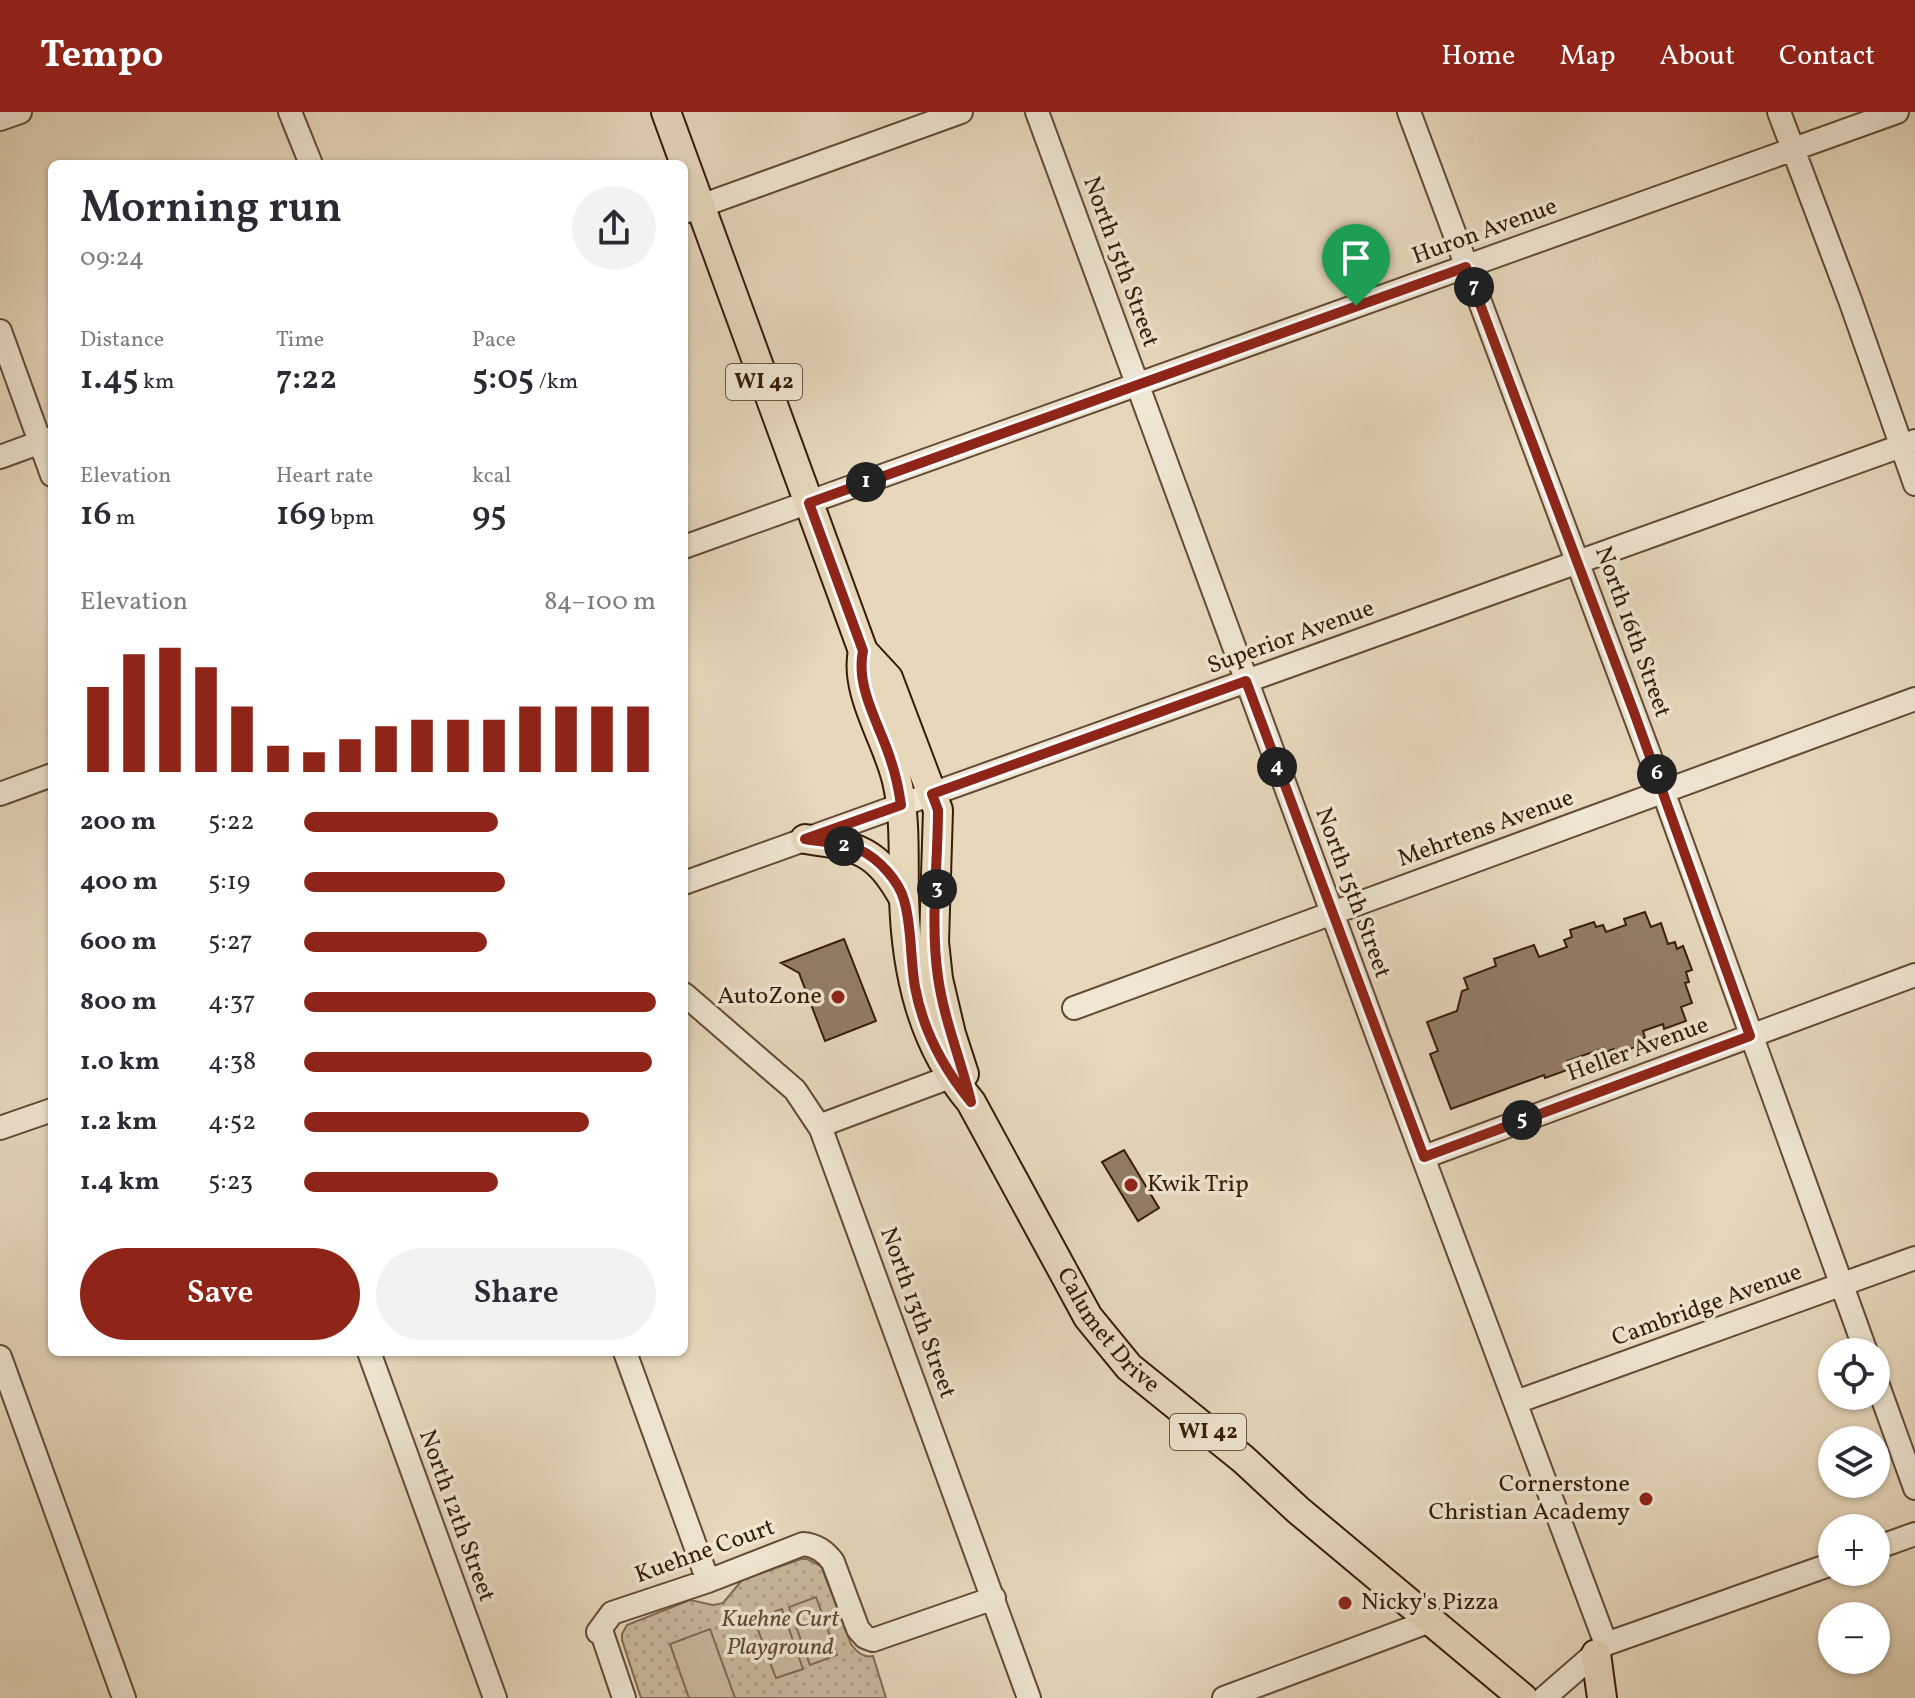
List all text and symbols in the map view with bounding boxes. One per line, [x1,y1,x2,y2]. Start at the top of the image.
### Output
text: Tempo [40,30,164,83]
text: Home [1441,37,1515,76]
text: Map [1559,37,1615,76]
text: About [1659,37,1735,76]
text: Contact [1779,37,1875,76]
street label: North 15th Street [1073,172,1167,352]
text: Morning run [80,179,342,240]
button: share [572,186,656,270]
street label: Huron Avenue [1408,190,1562,274]
pin [1322,224,1390,306]
icon: arrive [1334,236,1378,280]
text: 09:24 [80,240,144,276]
pin: 7 [1454,267,1494,307]
text: 7 [1469,271,1479,302]
text: Distance [80,325,164,356]
text: Time [276,325,324,356]
text: Pace [472,325,516,356]
text: 1.45 [80,356,139,403]
text: 7:22 [276,356,337,403]
text: 5:05 [472,356,534,403]
road number: WI 42 [726,364,802,400]
text: km [139,367,175,398]
text: /km [534,367,578,398]
text: Elevation [80,461,171,492]
text: Heart rate [276,461,373,492]
text: kcal [472,461,511,492]
pin: 1 [846,462,886,502]
text: 1 [862,466,870,497]
text: 16 [80,492,112,539]
text: 169 [276,492,326,539]
text: 95 [472,492,506,539]
text: m [112,503,135,534]
text: bpm [326,503,374,534]
street label: North 16th Street [1585,542,1679,722]
text: Elevation [80,584,188,620]
text: 84–100 m [544,584,656,620]
street label: Superior Avenue [1203,592,1379,684]
pin: 4 [1257,747,1297,787]
text: 4 [1270,751,1284,782]
pin: 6 [1637,754,1677,794]
text: 6 [1651,758,1663,789]
street label: Mehrtens Avenue [1393,781,1579,877]
street label: North 15th Street [1305,803,1399,983]
text: 200 m [80,804,156,840]
text: 5:22 [208,804,255,840]
pin: 2 [824,826,864,866]
text: 2 [838,830,850,861]
text: 400 m [80,864,158,900]
text: 5:19 [208,864,250,900]
pin: 3 [917,869,957,909]
text: 3 [931,873,943,904]
text: 600 m [80,924,157,960]
text: 5:27 [208,924,253,960]
place label: AutoZone [717,980,822,1014]
text: 800 m [80,984,157,1020]
text: 4:37 [208,984,256,1020]
marker: AutoZone [829,988,847,1006]
street label: Heller Avenue [1562,1009,1714,1091]
text: 1.0 km [80,1044,160,1080]
text: 4:38 [208,1044,256,1080]
pin: 5 [1502,1100,1542,1140]
text: 1.2 km [80,1104,157,1140]
text: 4:52 [208,1104,256,1140]
text: 5 [1517,1104,1527,1135]
text: 1.4 km [80,1164,160,1200]
text: 5:23 [208,1164,253,1200]
place label: Kwik Trip [1147,1168,1249,1202]
marker: Kwik Trip [1122,1176,1140,1194]
street label: North 13th Street [870,1223,964,1403]
button: Save [80,1248,360,1340]
button: Share [376,1248,656,1340]
street label: Cambridge Avenue [1607,1256,1807,1356]
street label: Calumet Drive [1047,1262,1167,1402]
map controls [1818,1338,1890,1674]
button: locate [1818,1338,1890,1410]
road number: WI 42 [1170,1414,1246,1450]
street label: North 12th Street [409,1425,503,1607]
button: layers [1818,1426,1890,1498]
place label: Cornerstone Christian Academy [1428,1468,1630,1530]
marker: Cornerstone Christian Academy [1637,1490,1655,1508]
street label: Kuehne Court [630,1511,780,1593]
button: + [1818,1514,1890,1586]
place label: Nicky's Pizza [1361,1586,1499,1620]
marker: Nicky's Pizza [1336,1594,1354,1612]
button: − [1818,1602,1890,1674]
park label: Kuehne Curt Playground [721,1603,840,1665]

